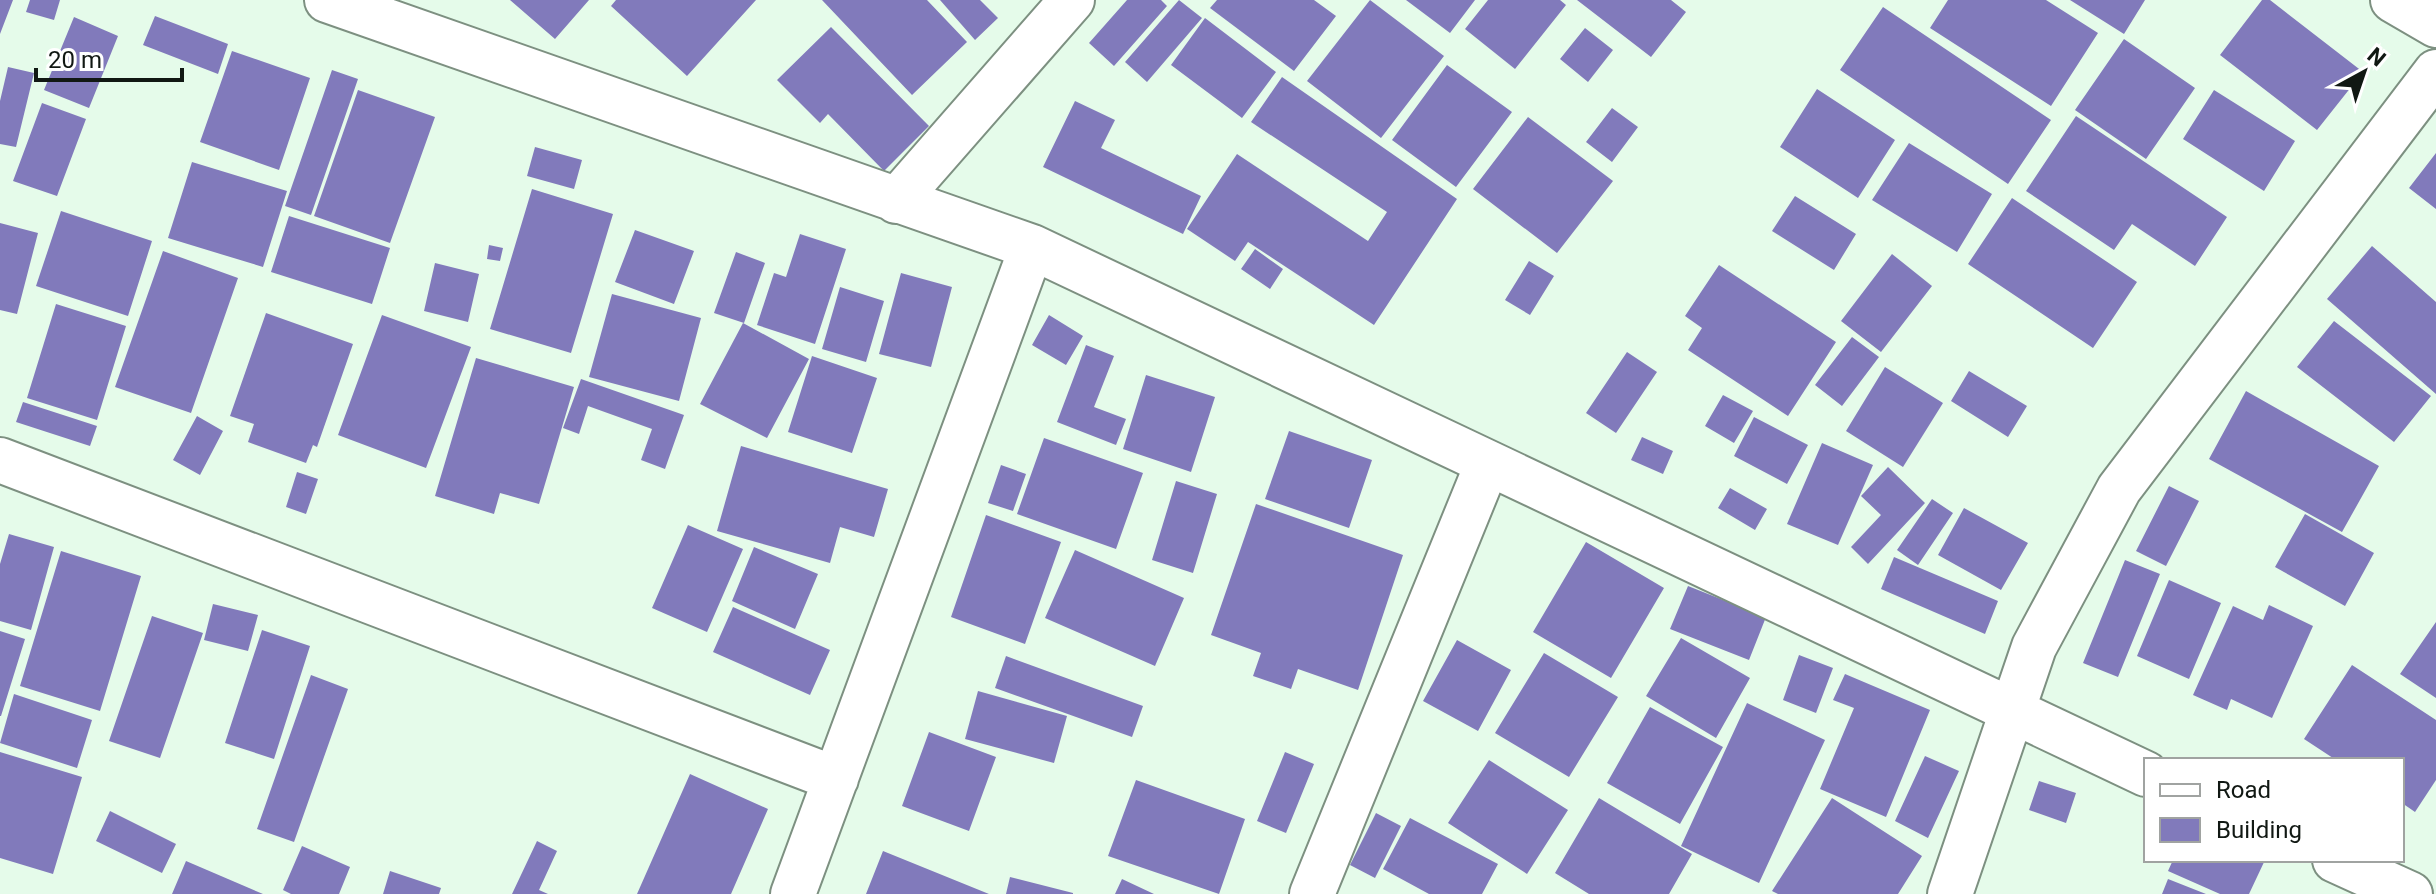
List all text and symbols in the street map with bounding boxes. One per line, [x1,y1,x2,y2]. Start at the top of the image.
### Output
scale bar [36,32,182,82]
north arrow [2324,32,2404,112]
text: N [2363,42,2391,72]
text: 20 m [48,46,102,74]
legend [2144,758,2404,862]
text: Road [2216,776,2271,804]
text: Building [2216,816,2302,844]

